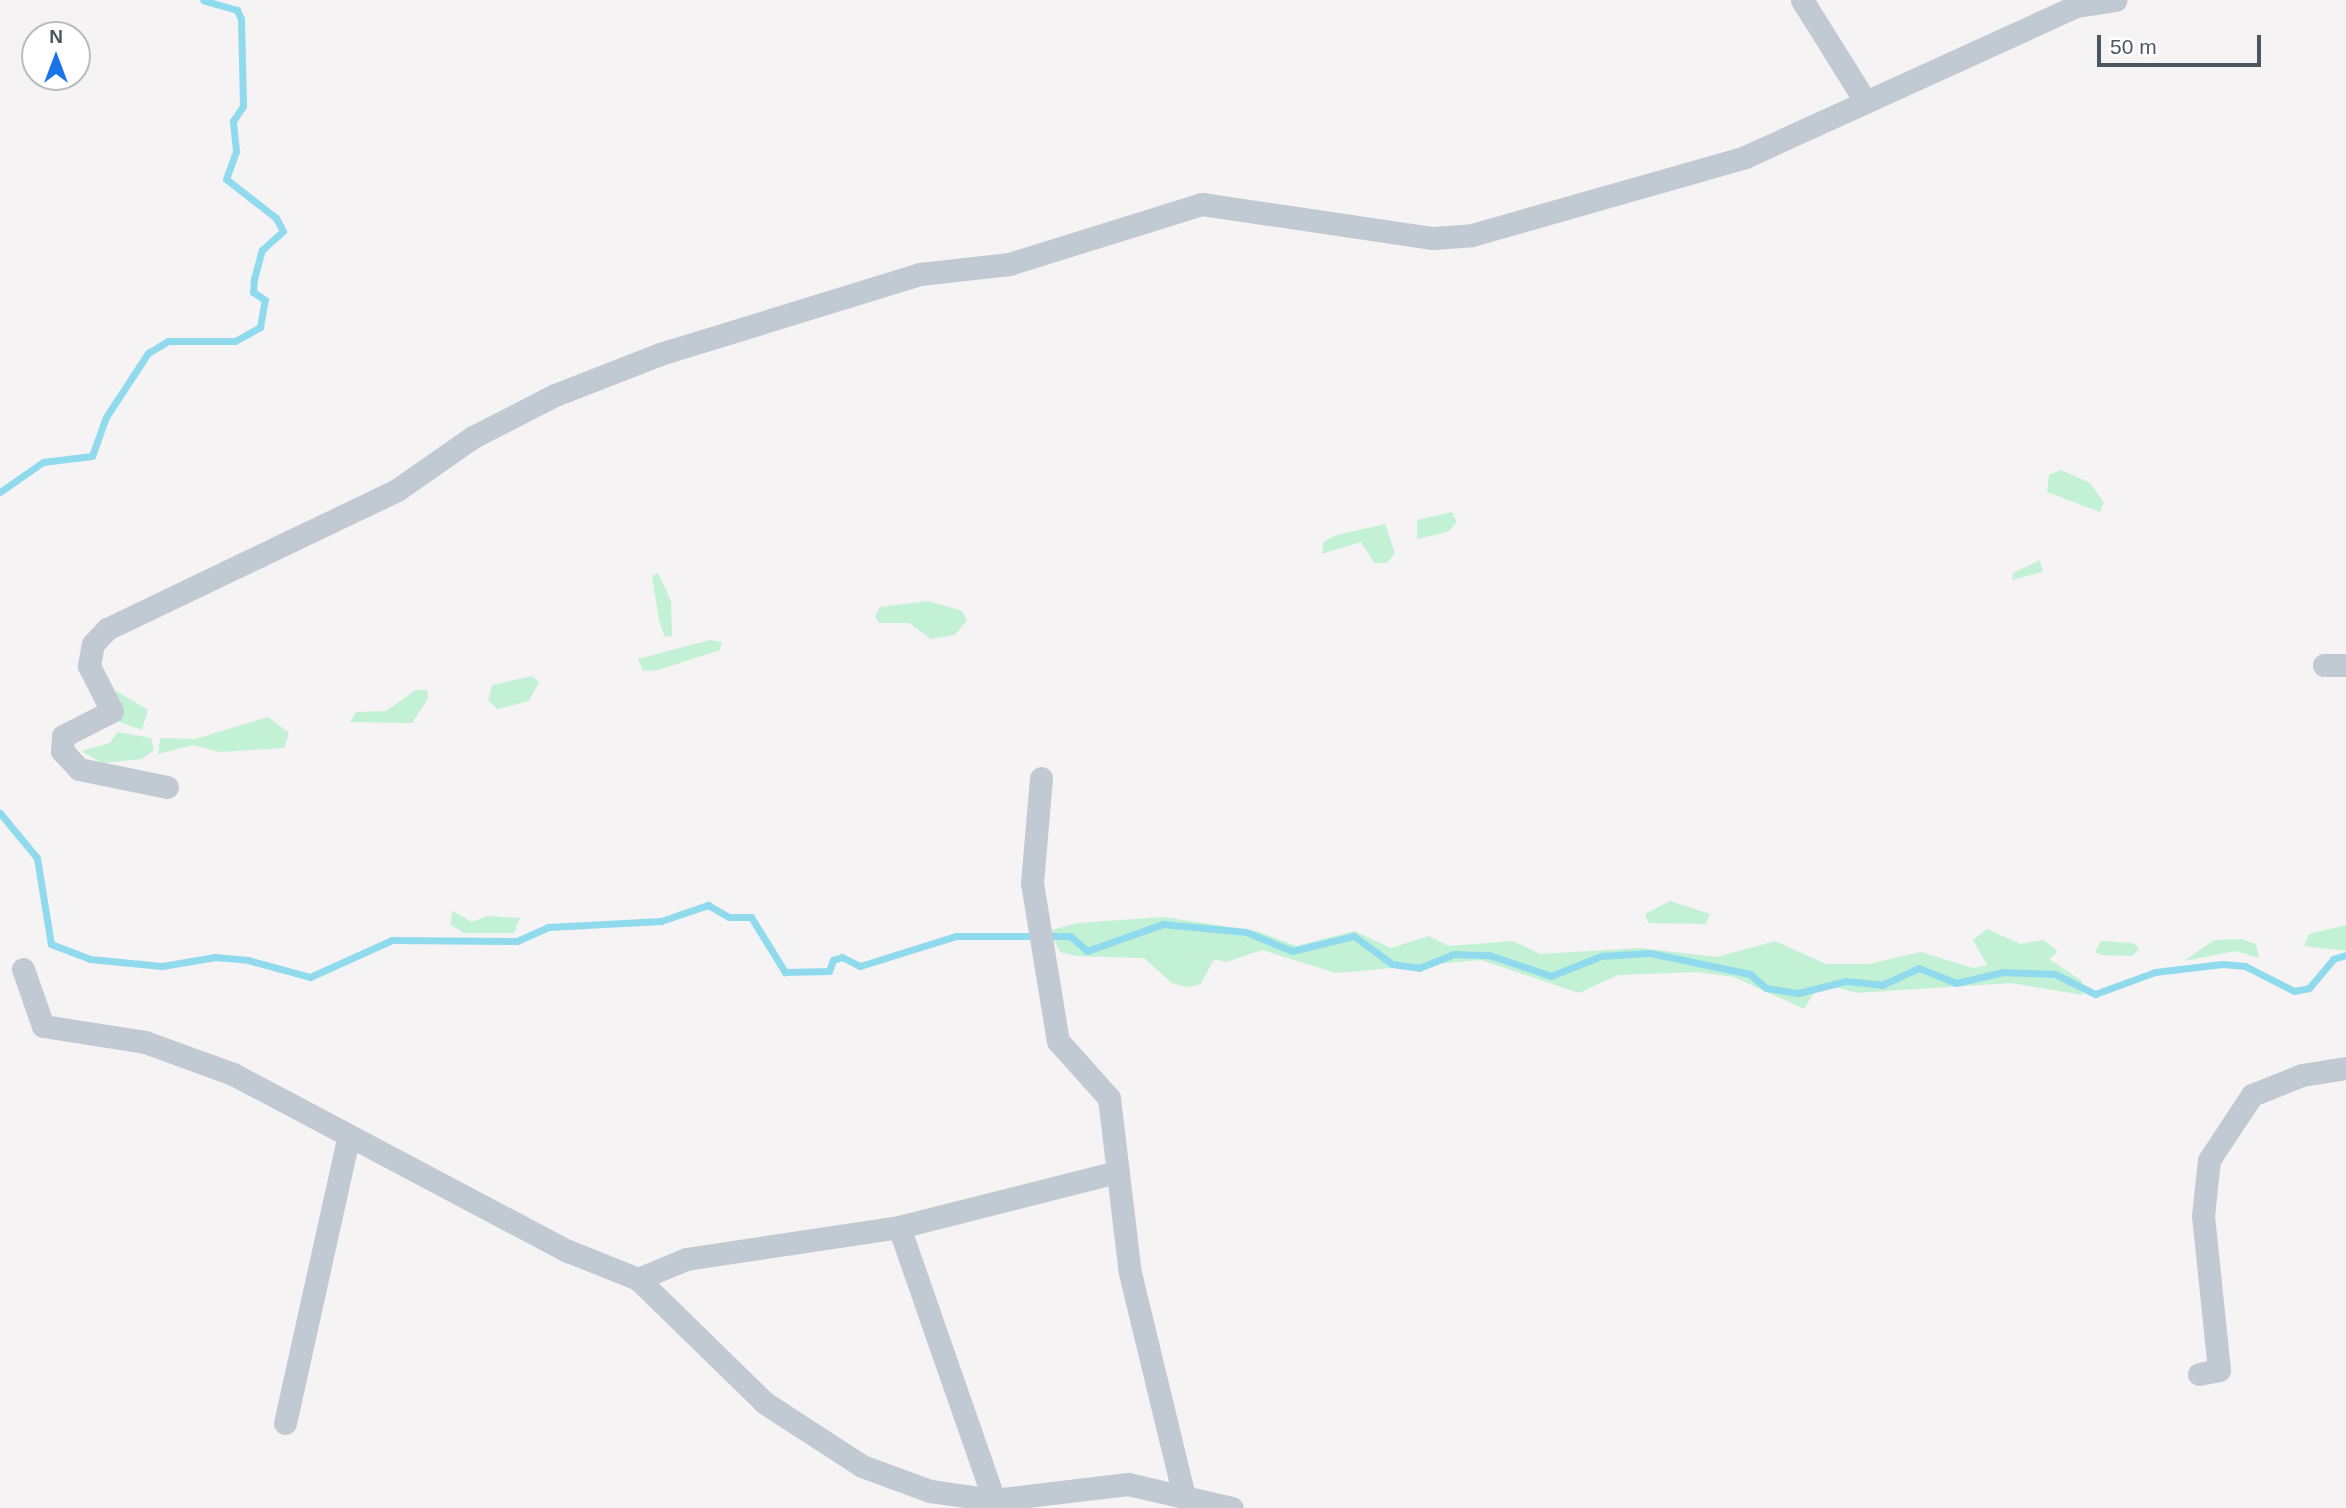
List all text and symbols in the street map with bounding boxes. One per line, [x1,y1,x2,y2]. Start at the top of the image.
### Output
north arrow [21,21,91,91]
scale bar [2101,21,2266,65]
text: N [49,26,63,47]
text: 50 m [2110,35,2157,58]

